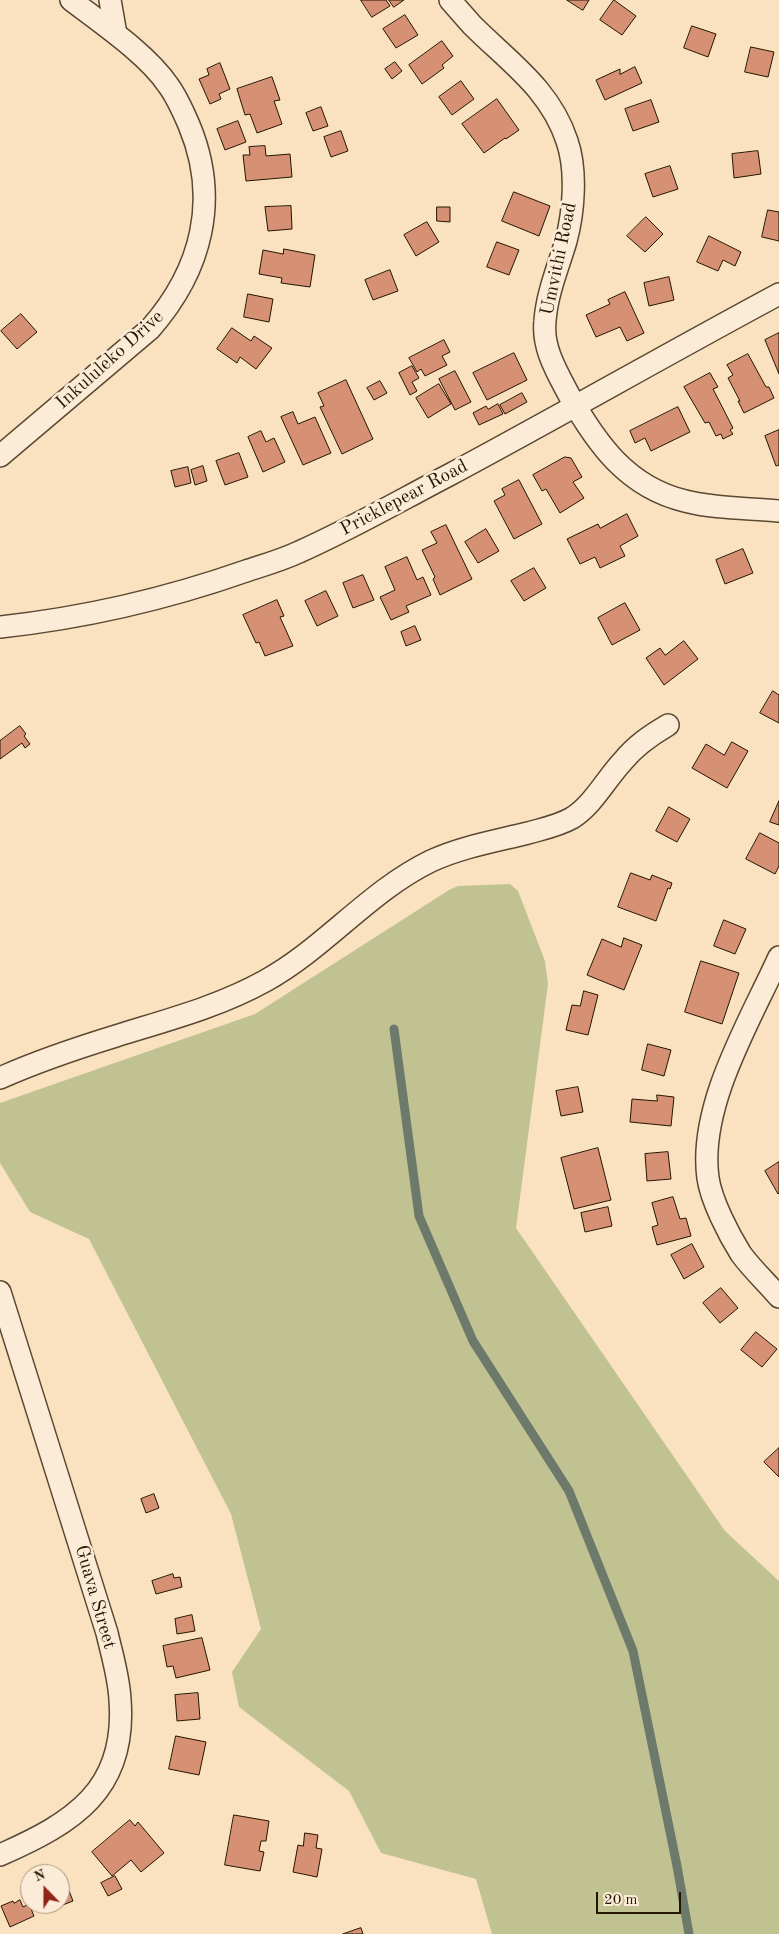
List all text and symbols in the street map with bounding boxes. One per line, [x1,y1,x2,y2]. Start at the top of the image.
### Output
street label: Umvithi Road [536,200,582,318]
street label: Inkululeko Drive [51,306,169,414]
street label: Pricklepear Road [336,455,472,541]
street label: Guava Street [69,1542,121,1652]
north arrow [20,1864,70,1914]
text: N [32,1868,47,1885]
scale bar [599,1882,684,1914]
text: 20 m [604,1893,638,1908]

